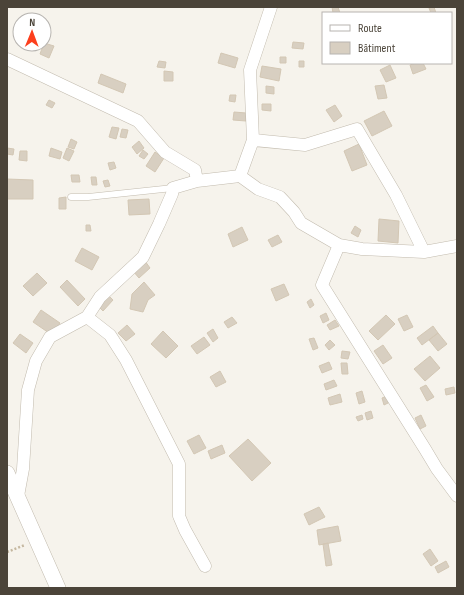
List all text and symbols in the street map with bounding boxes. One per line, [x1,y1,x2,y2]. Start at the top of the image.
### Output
north arrow [12,12,52,52]
legend [322,12,452,64]
text: N [29,16,35,29]
text: Route [358,21,382,36]
text: Bâtiment [358,41,396,56]

